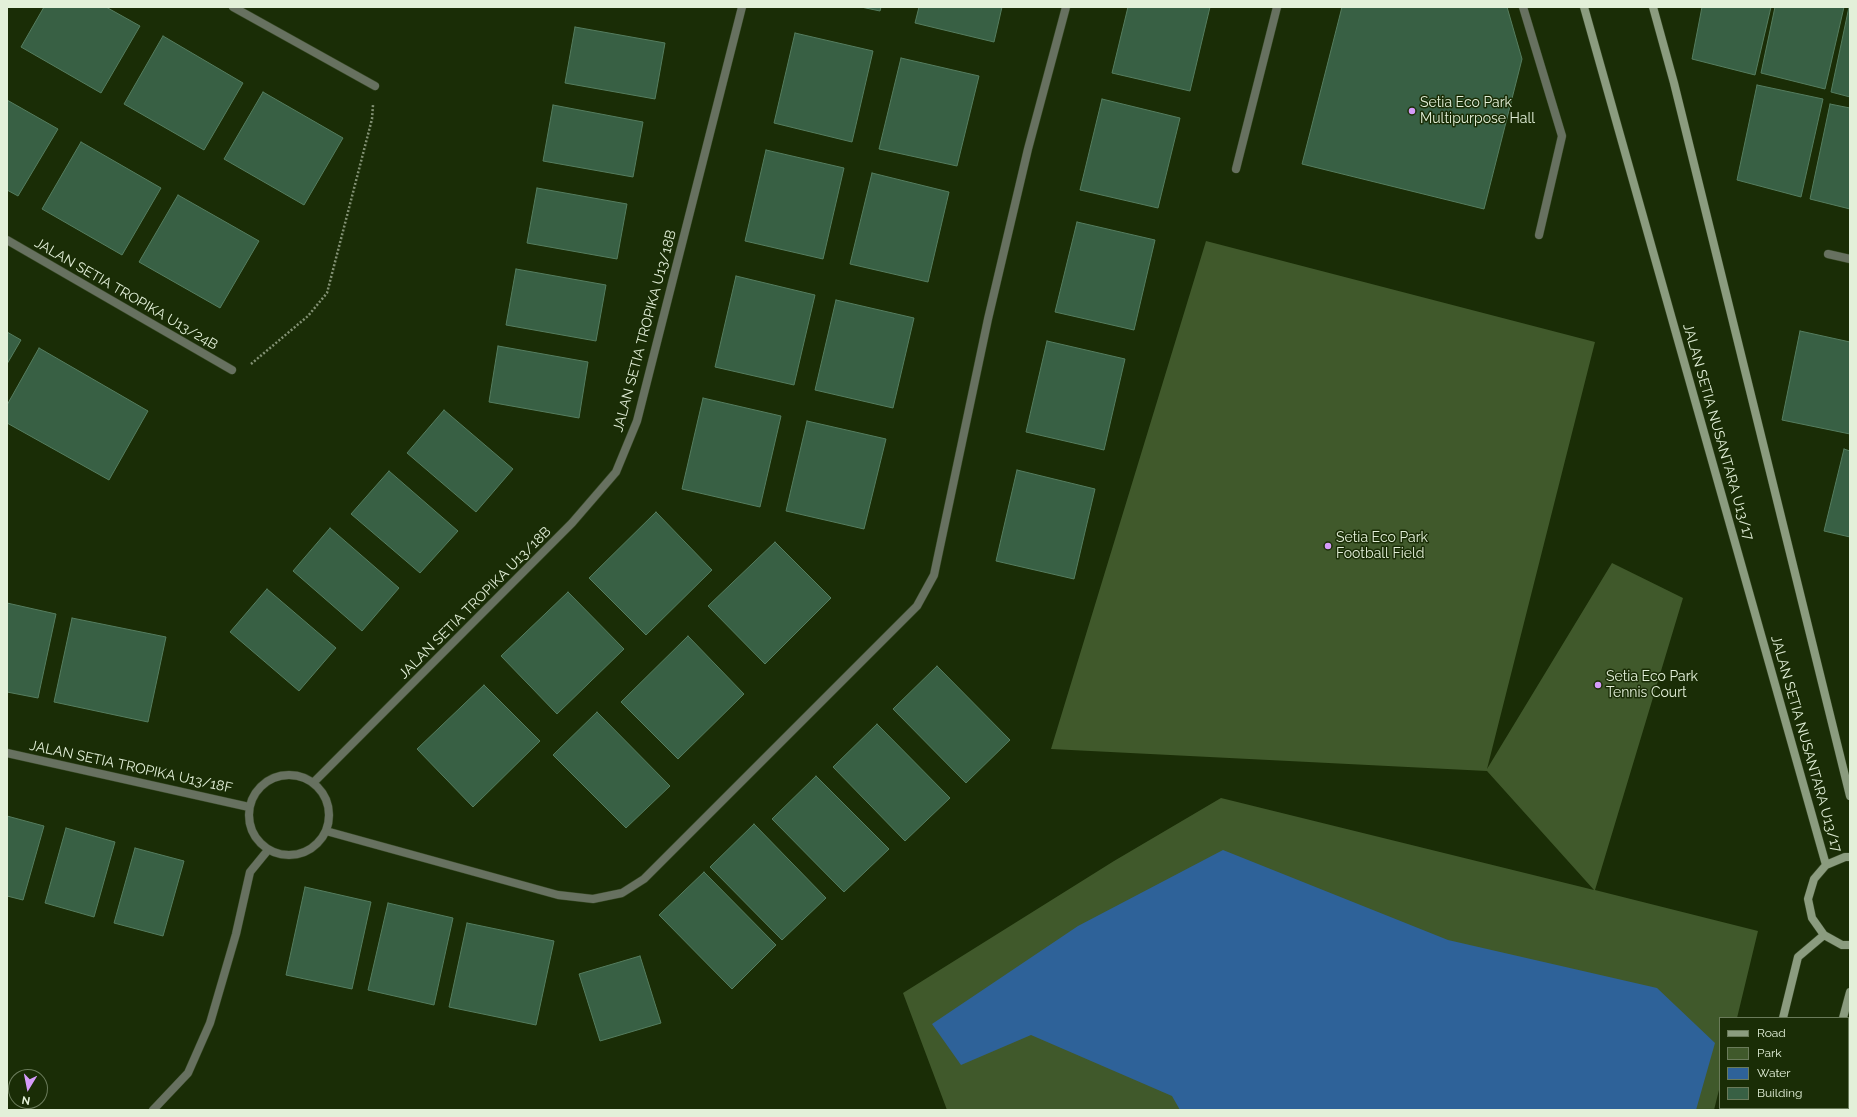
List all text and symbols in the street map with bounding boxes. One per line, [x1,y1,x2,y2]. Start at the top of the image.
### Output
place label: Setia Eco Park Multipurpose Hall [1420,95,1535,128]
marker: Setia Eco Park Multipurpose Hall [1407,106,1417,116]
street label: JALAN SETIA TROPIKA U13/18B [610,228,680,434]
street label: JALAN SETIA TROPIKA U13/24B [31,235,221,353]
street label: JALAN SETIA NUSANTARA U13/17 [1679,322,1757,542]
street label: JALAN SETIA TROPIKA U13/18B [395,523,555,683]
place label: Setia Eco Park Football Field [1336,530,1428,562]
marker: Setia Eco Park Football Field [1323,541,1333,551]
street label: JALAN SETIA NUSANTARA U13/17 [1767,634,1845,854]
place label: Setia Eco Park Tennis Court [1606,669,1698,702]
marker: Setia Eco Park Tennis Court [1593,680,1603,690]
street label: JALAN SETIA TROPIKA U13/18F [28,737,234,797]
legend [1719,1017,1849,1109]
text: Road [1757,1026,1786,1040]
text: Park [1757,1046,1782,1060]
text: Water [1757,1066,1791,1080]
north arrow [8,1069,48,1109]
text: Building [1757,1086,1803,1100]
text: N [21,1093,31,1107]

